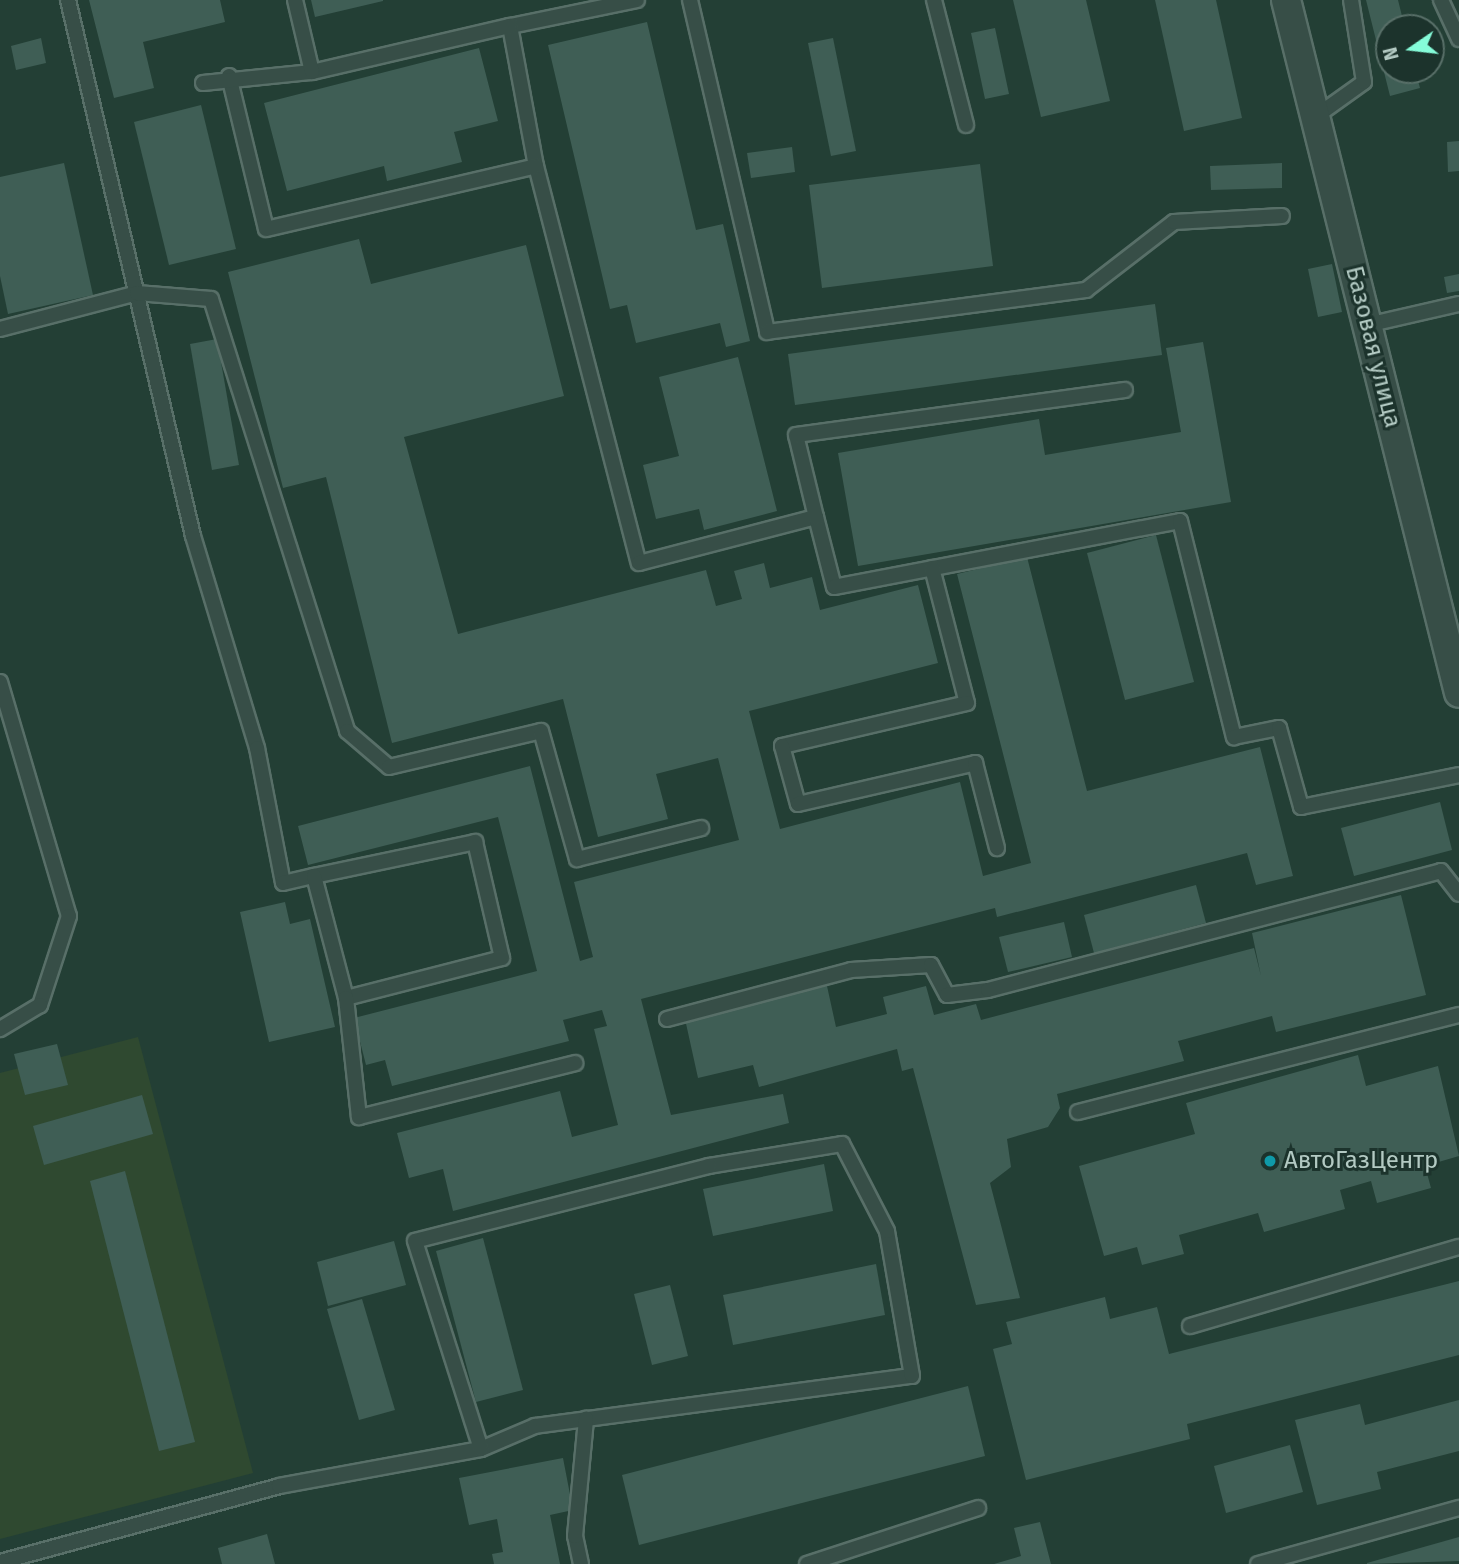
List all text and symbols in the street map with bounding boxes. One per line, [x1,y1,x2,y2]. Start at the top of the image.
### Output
north arrow [1375,14,1445,84]
text: N [1378,45,1404,63]
street label: Базовая улица [1339,263,1407,431]
place label: АвтоГазЦентр [1284,1147,1438,1175]
marker: АвтоГазЦентр [1262,1153,1278,1169]

